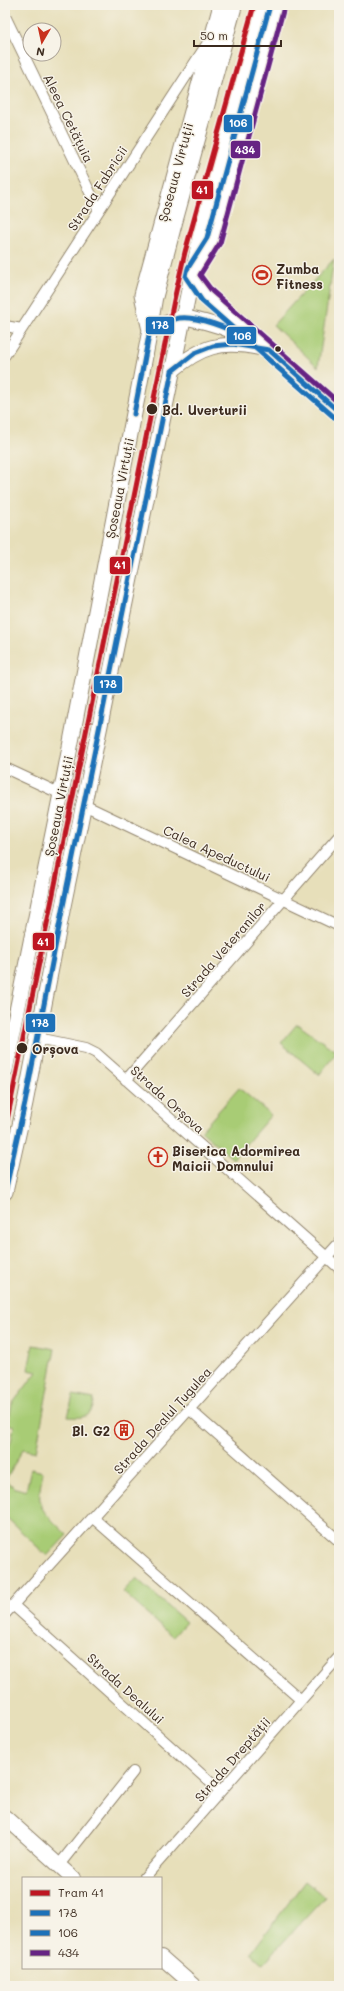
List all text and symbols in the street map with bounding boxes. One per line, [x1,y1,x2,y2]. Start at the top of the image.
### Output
north arrow [22,22,62,62]
scale bar [194,22,281,48]
text: 50 m [200,27,228,43]
text: N [35,44,46,60]
street label: Aleea Cetățuia [39,71,98,166]
line badge: 106 [223,114,253,133]
text: 106 [229,115,248,130]
street label: Șoseaua Virtuții [154,120,197,224]
line badge: 434 [230,140,261,159]
street label: Strada Fabricii [63,142,131,234]
text: 434 [235,142,255,157]
line badge: 41 [191,180,214,200]
text: 41 [196,182,208,197]
place label: Zumba Fitness [276,260,323,292]
sports icon: Zumba Fitness [251,264,273,286]
line badge: 178 [145,316,175,335]
text: 178 [151,317,169,332]
line badge: 106 [226,326,257,345]
text: 106 [233,328,252,343]
unlabelled marker [273,344,283,354]
place label: Bd. Uverturii [162,401,247,418]
marker: Bd. Uverturii [145,402,159,416]
street label: Șoseaua Virtuții [101,436,138,540]
line badge: 41 [109,556,131,575]
text: 41 [114,557,126,572]
line badge: 178 [93,675,123,694]
text: 178 [99,676,117,691]
street label: Șoseaua Virtuții [40,754,77,858]
street label: Calea Apeductului [161,821,273,885]
street label: Strada Veteranilor [177,898,269,1000]
line badge: 41 [32,932,55,951]
text: 41 [37,934,49,949]
line badge: 178 [25,1013,56,1033]
text: 178 [31,1015,49,1030]
place label: Orșova [32,1040,79,1058]
marker: Orșova [15,1041,29,1055]
street label: Strada Orșova [127,1061,209,1138]
place label: Biserica Adormirea Maicii Domnului [172,1142,300,1174]
church icon: Biserica Adormirea Maicii Domnului [147,1146,169,1168]
street label: Strada Dealul Țugulea [109,1363,215,1478]
building icon: Bl. G2 [113,1419,135,1441]
place label: Bl. G2 [72,1422,110,1439]
street label: Strada Dealului [84,1649,168,1727]
street label: Strada Dreptății [190,1713,274,1806]
legend [22,1877,162,1969]
text: Tram 41 [58,1884,104,1900]
text: 178 [58,1904,77,1920]
text: 106 [58,1924,78,1940]
text: 434 [58,1944,79,1960]

